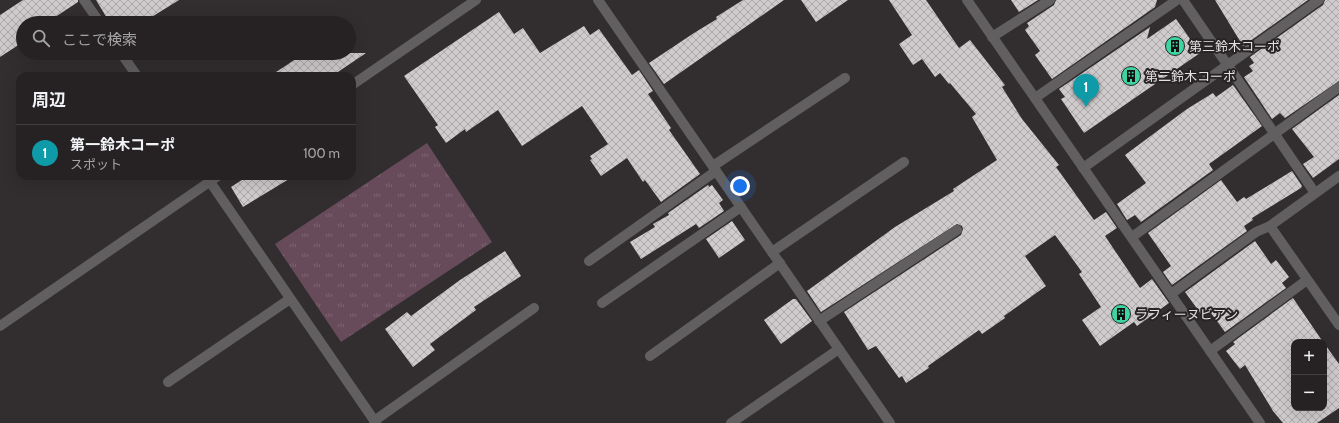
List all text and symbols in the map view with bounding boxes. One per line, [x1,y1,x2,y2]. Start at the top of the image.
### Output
search box [16,16,356,60]
icon: search [30,27,52,49]
text: ここで検索 [62,31,137,49]
building icon: 第三鈴木コーポ [1164,35,1186,57]
place label: 第三鈴木コーポ [1189,38,1280,54]
building icon: 第二鈴木コーポ [1120,65,1142,87]
place label: 第二鈴木コーポ [1145,68,1236,84]
pin: 1 [1073,74,1099,107]
text: 周辺 [32,90,66,110]
text: 第一鈴木コーポ [70,136,175,154]
text: 1 [43,145,47,161]
text: 100 m [303,145,340,161]
text: スポット [70,156,122,172]
your location [730,176,750,196]
building icon: ラフィーヌビアン [1110,303,1132,325]
place label: ラフィーヌビアン [1135,306,1238,322]
map controls [1291,339,1327,411]
button: + [1291,339,1327,375]
button: − [1291,375,1327,411]

